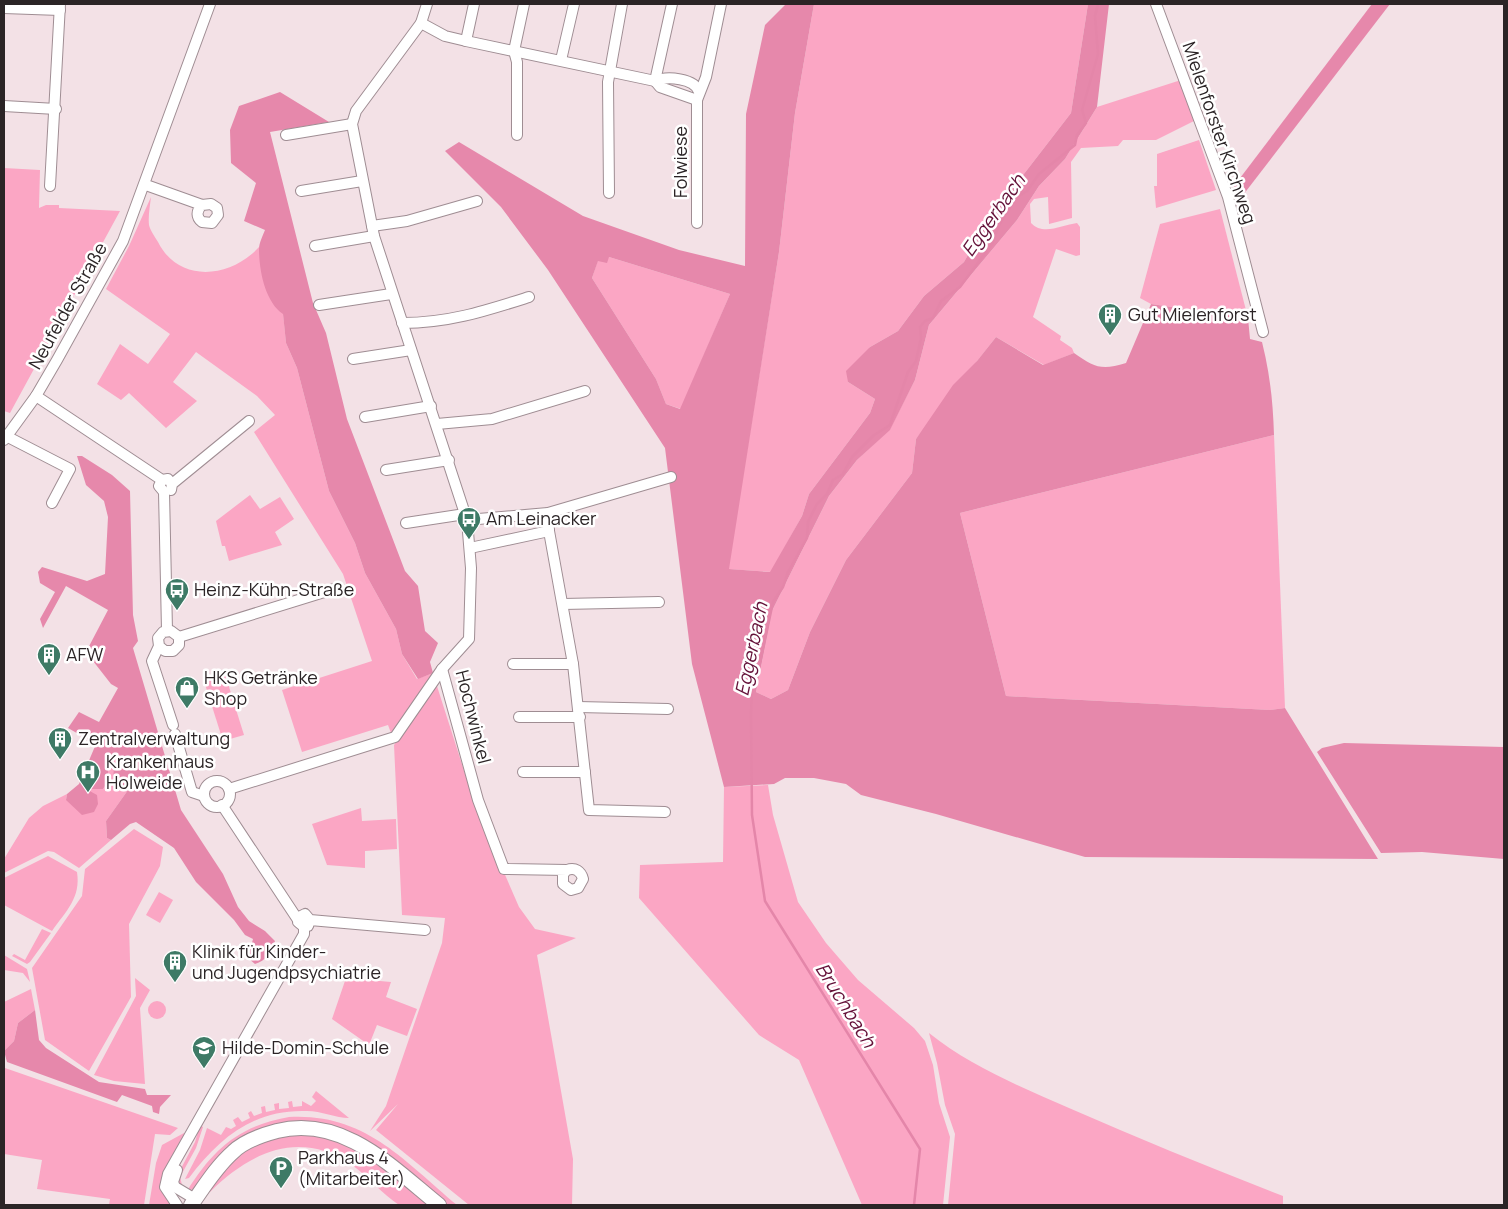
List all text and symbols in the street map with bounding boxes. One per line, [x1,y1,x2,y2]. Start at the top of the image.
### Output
street label: Mielenforster Kirchweg [1177,38,1262,227]
street label: Folwiese [668,126,692,198]
water label: Eggerbach [955,168,1031,261]
street label: Neufelder Straße [22,238,112,373]
building icon: Gut Mielenforst [1097,302,1123,336]
place label: Gut Mielenforst [1128,302,1257,326]
bus stop icon: Am Leinacker [456,506,482,540]
place label: Am Leinacker [486,506,597,530]
bus stop icon: Heinz-Kühn-Straße [164,577,190,611]
place label: Heinz-Kühn-Straße [194,577,354,601]
water label: Eggerbach [728,599,774,698]
building icon: AFW [36,642,62,676]
place label: AFW [66,642,103,666]
place label: HKS Getränke Shop [204,665,318,710]
street label: Hochwinkel [451,667,497,766]
shop icon: HKS Getränke Shop [174,675,200,709]
building icon: Zentralverwaltung [47,726,73,760]
place label: Zentralverwaltung [78,726,230,750]
place label: Krankenhaus Holweide [106,749,214,794]
hospital icon: Krankenhaus Holweide [75,759,101,793]
place label: Klinik für Kinder- und Jugendpsychiatrie [192,939,381,984]
building icon: Klinik für Kinder- und Jugendpsychiatrie [162,949,188,983]
water label: Bruchbach [810,958,883,1053]
school or university icon: Hilde-Domin-Schule [191,1035,217,1069]
place label: Hilde-Domin-Schule [222,1035,389,1059]
place label: Parkhaus 4 (Mitarbeiter) [298,1145,405,1190]
parking icon: Parkhaus 4 (Mitarbeiter) [268,1155,294,1189]

